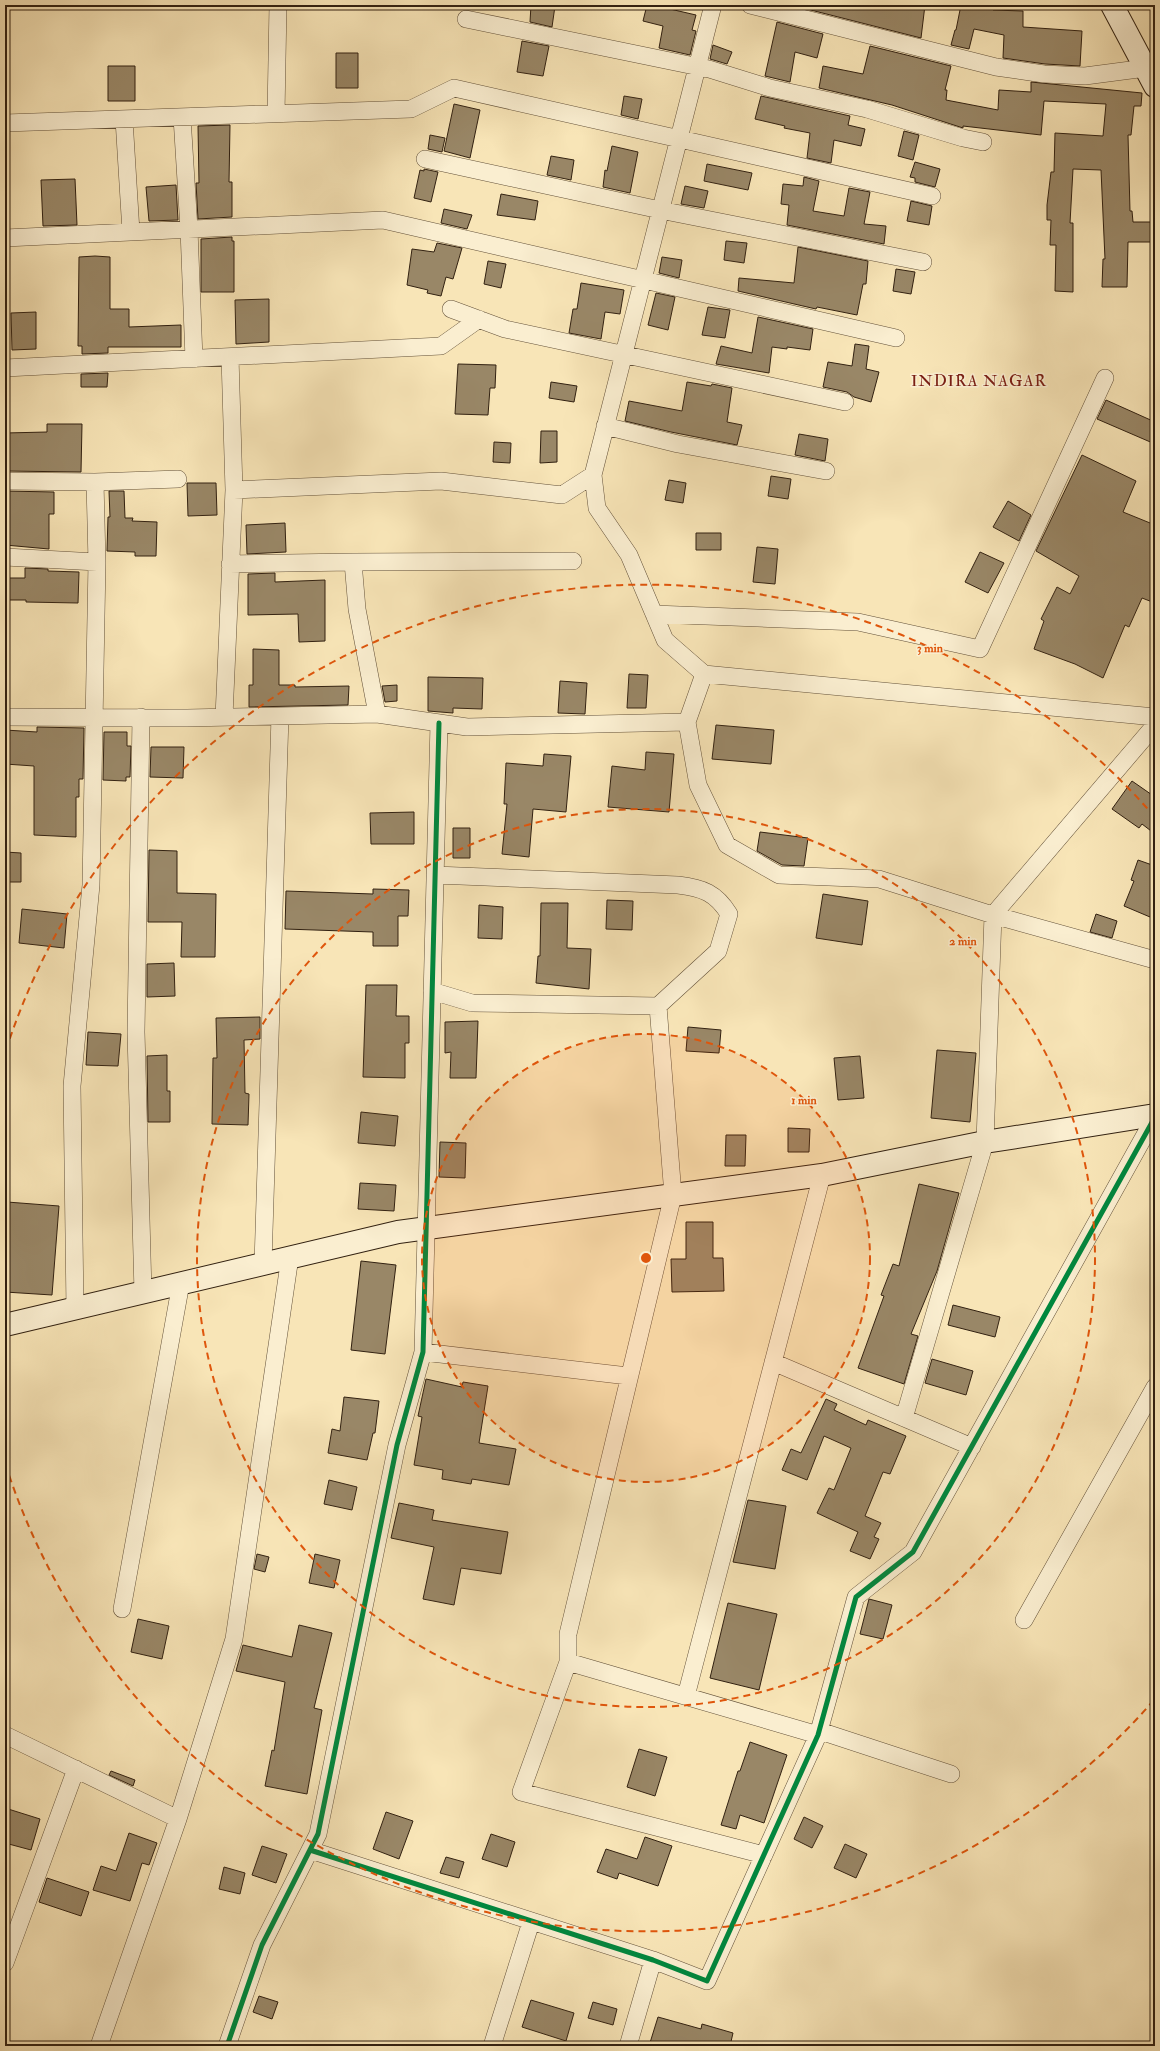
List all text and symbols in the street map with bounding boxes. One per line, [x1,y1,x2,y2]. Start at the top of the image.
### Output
district label: INDIRA NAGAR [911,371,1047,391]
text: 3 min [917,641,944,656]
text: 2 min [949,934,977,949]
text: 1 min [791,1093,818,1108]
centre of rings [639,1251,653,1265]

